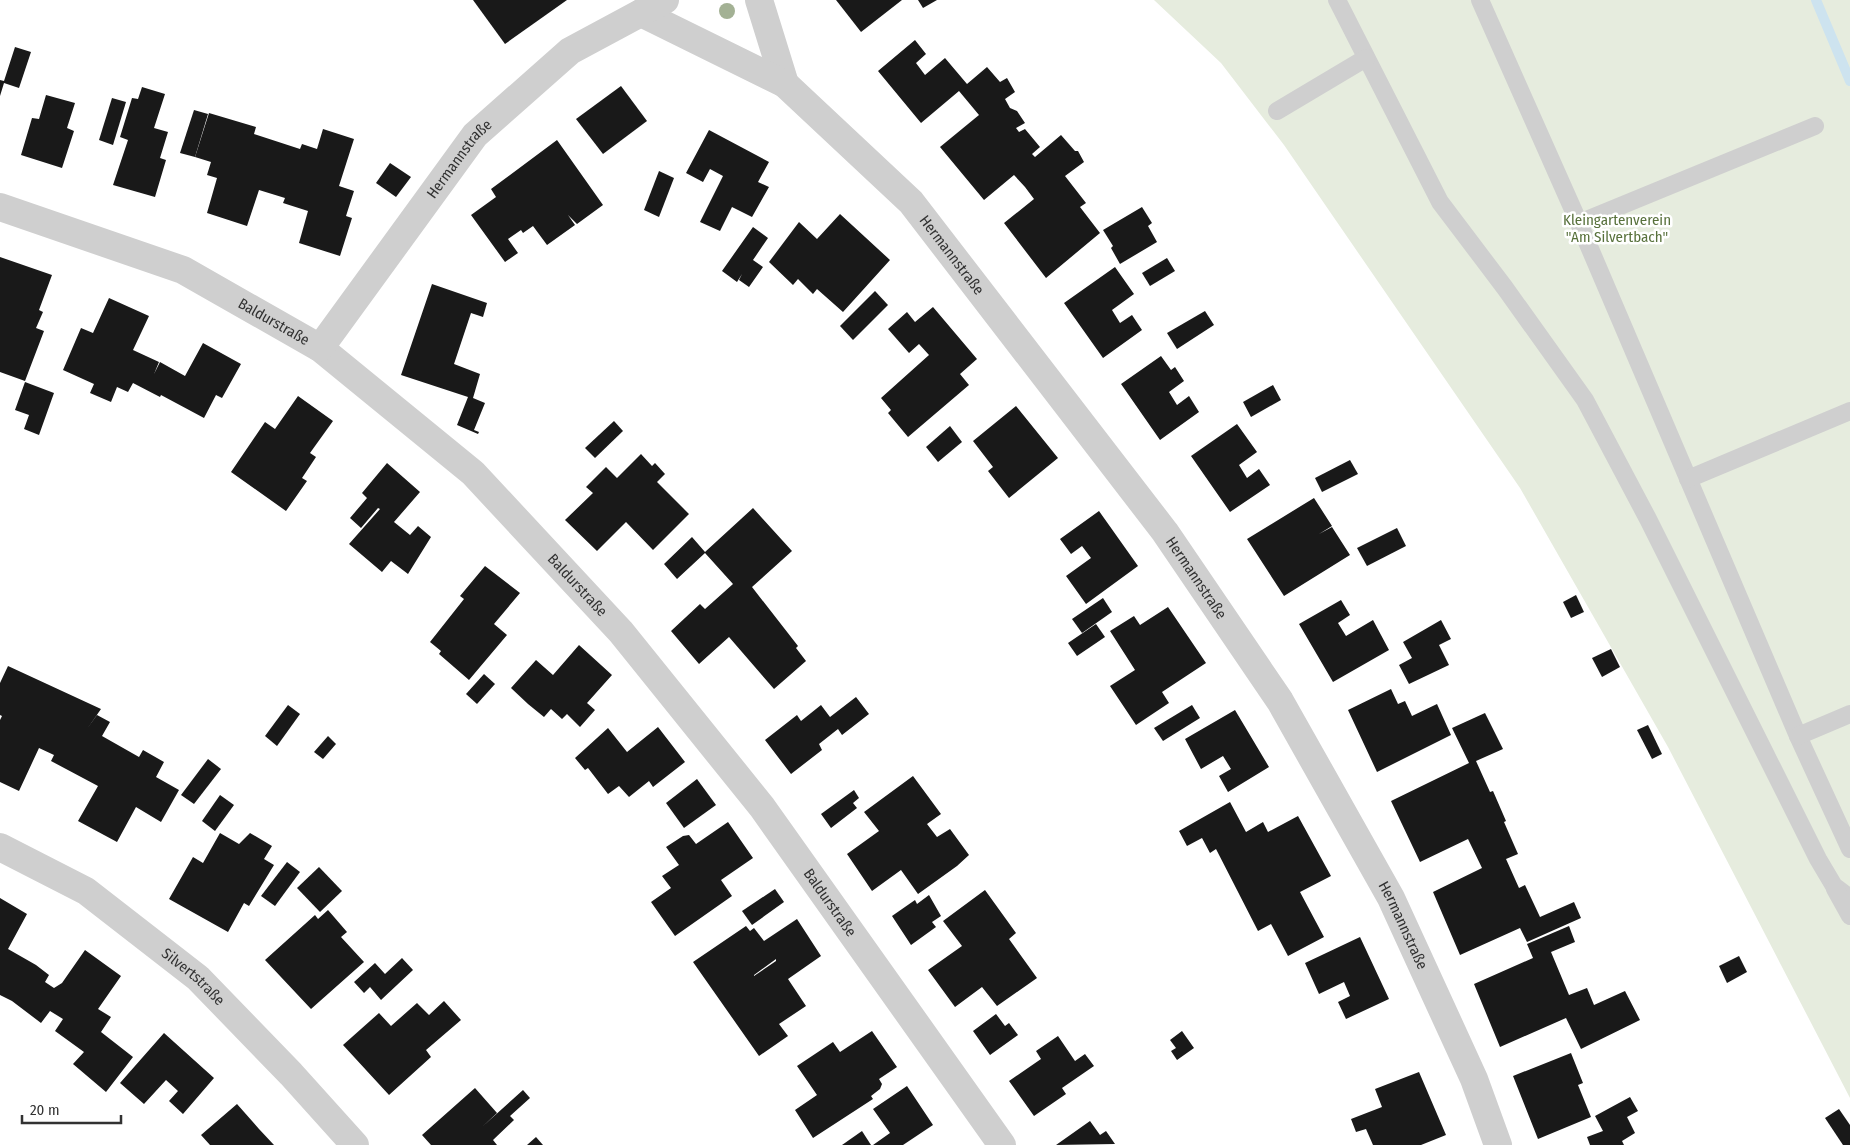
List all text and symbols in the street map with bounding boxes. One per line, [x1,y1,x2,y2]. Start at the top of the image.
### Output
street label: Hermannstraße [423,115,495,202]
park label: Kleingartenverein "Am Silvertbach" [1563,211,1671,246]
street label: Hermannstraße [916,212,988,298]
street label: Baldurstraße [235,294,313,349]
street label: Hermannstraße [1162,533,1230,622]
street label: Baldurstraße [544,550,611,620]
street label: Baldurstraße [800,865,860,940]
street label: Hermannstraße [1374,878,1432,972]
street label: Silvertstraße [158,944,229,1009]
scale bar [22,1092,121,1124]
text: 20 m [30,1101,60,1119]

